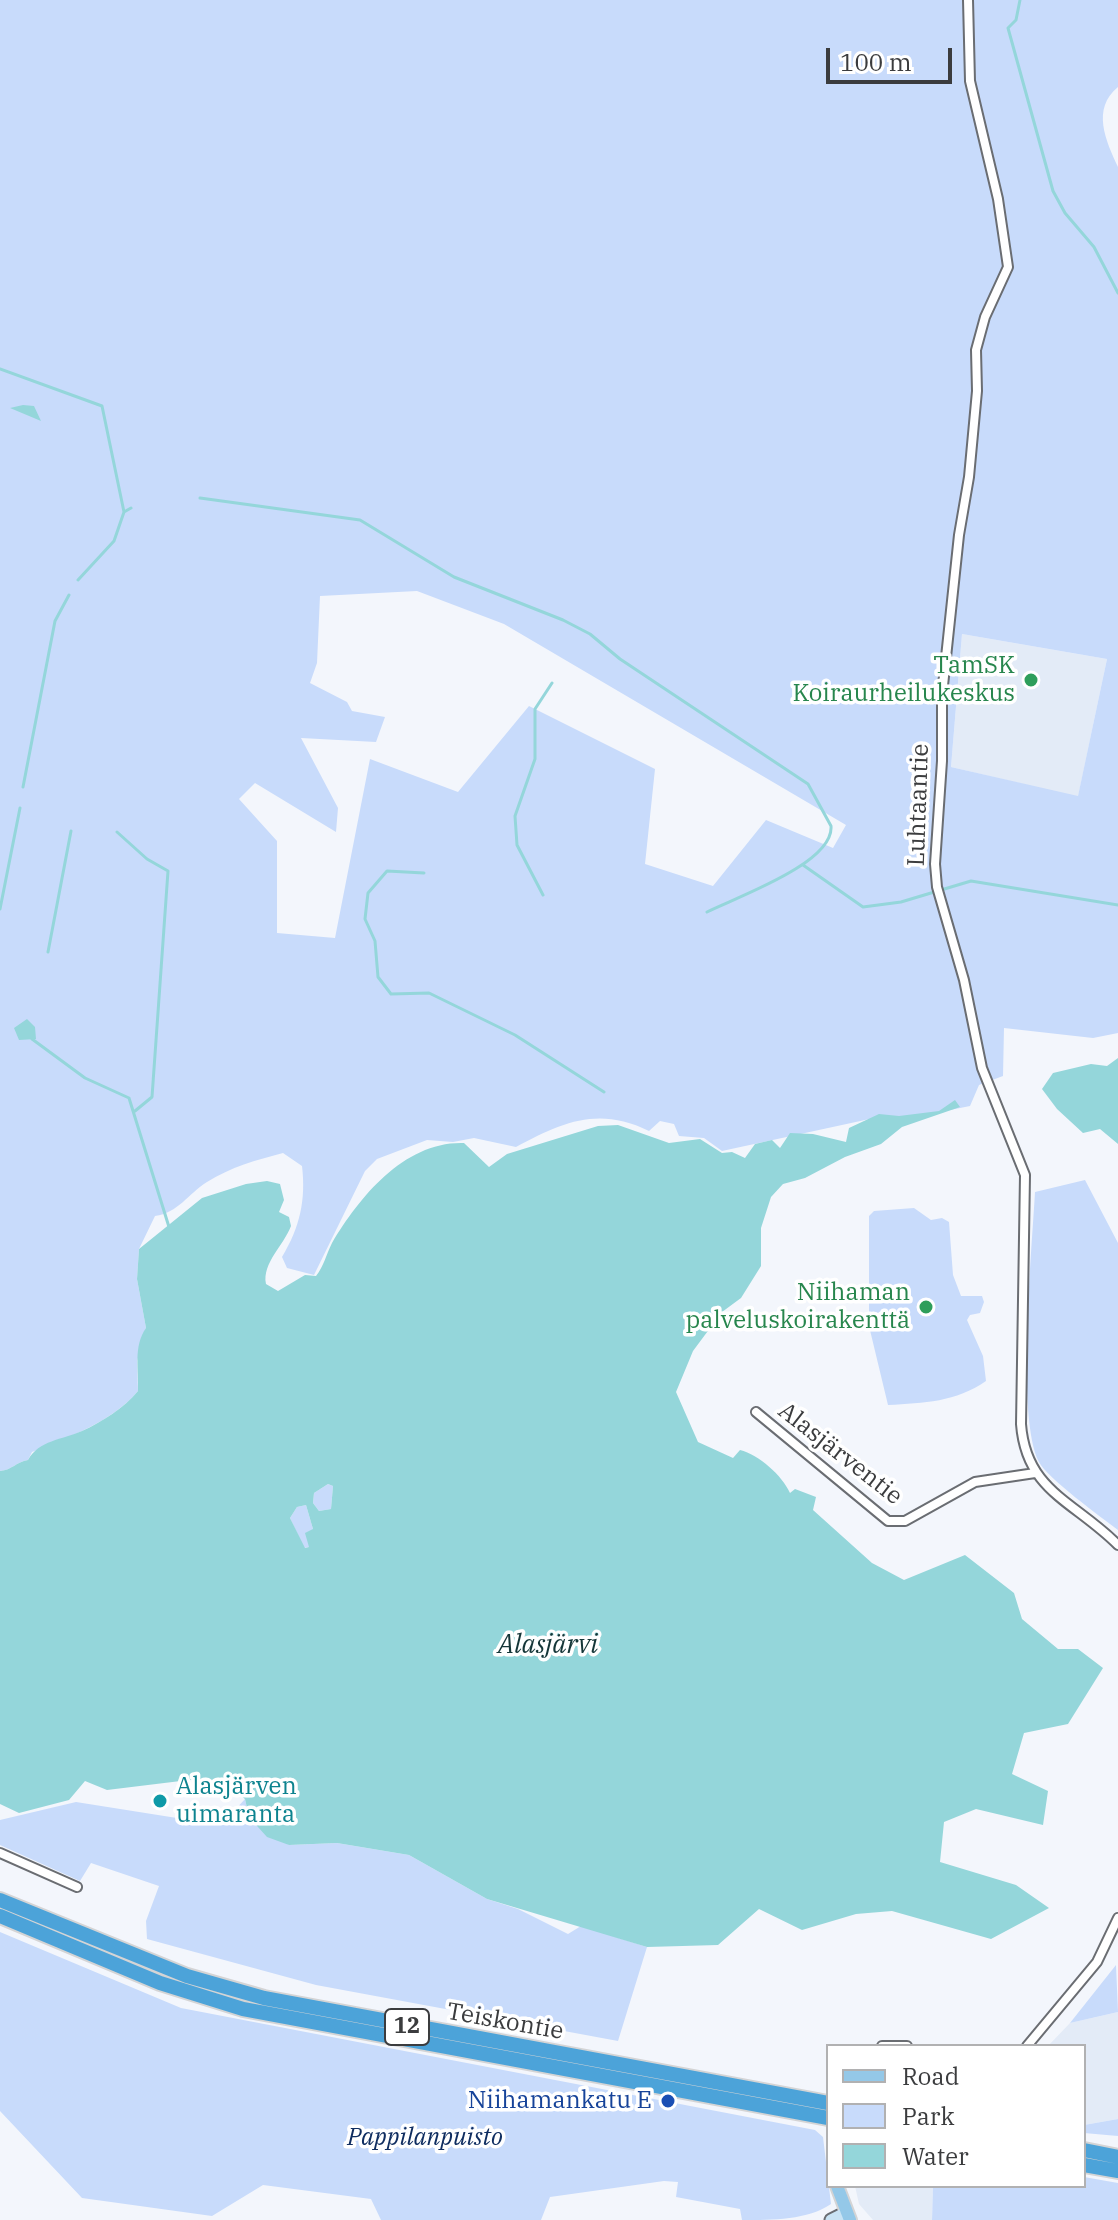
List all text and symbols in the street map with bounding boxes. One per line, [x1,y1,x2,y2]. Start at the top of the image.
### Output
scale bar [830,32,956,82]
text: 100 m [840,46,912,78]
place label: TamSK Koiraurheilukeskus [792,652,1015,708]
marker: TamSK Koiraurheilukeskus [1022,671,1040,689]
street label: Luhtaantie [902,743,936,867]
place label: Niihaman palveluskoirakenttä [685,1279,910,1335]
marker: Niihaman palveluskoirakenttä [917,1298,935,1316]
street label: Alasjärventie [772,1397,908,1511]
water label: Alasjärvi [498,1629,598,1661]
place label: Alasjärven uimaranta [176,1773,297,1829]
marker: Alasjärven uimaranta [151,1792,169,1810]
street label: Teiskontie [444,1998,566,2046]
road number: 12 [385,2009,429,2045]
legend [826,2044,1086,2188]
text: Road [902,2060,959,2092]
place label: Niihamankatu E [468,2087,652,2115]
marker: Niihamankatu E [659,2092,677,2110]
text: Park [902,2100,954,2132]
park label: Pappilanpuisto [347,2124,503,2152]
text: Water [902,2140,969,2172]

